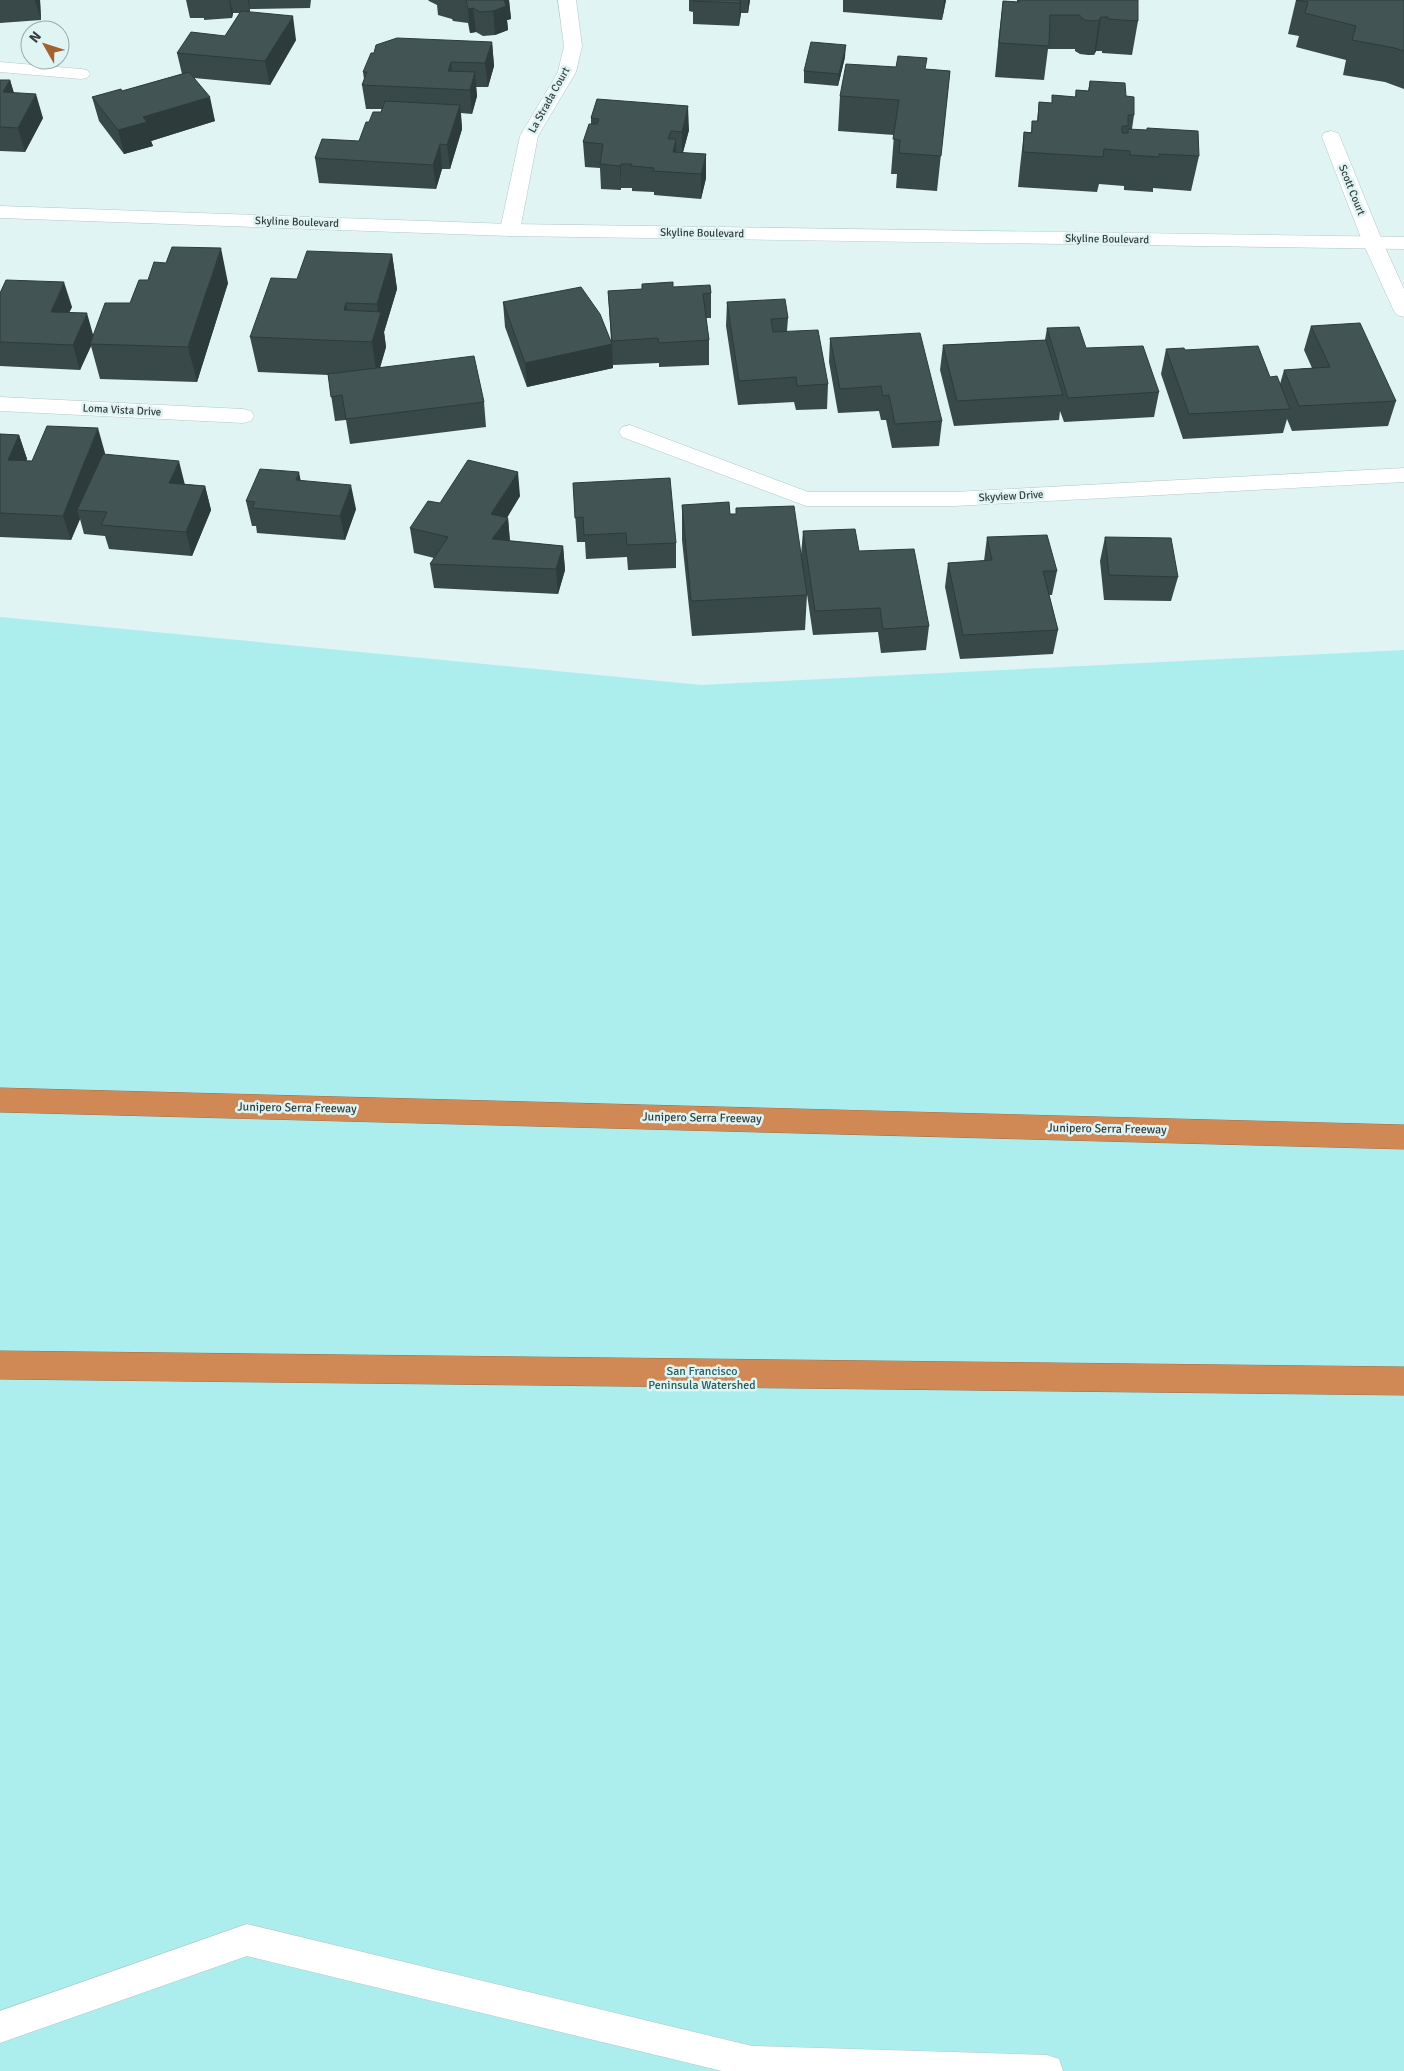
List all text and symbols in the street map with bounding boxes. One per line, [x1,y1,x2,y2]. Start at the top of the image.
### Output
north arrow [20,20,70,70]
text: N [26,28,45,46]
street label: La Strada Court [526,65,573,135]
street label: Scott Court [1336,163,1368,217]
street label: Skyline Boulevard [255,214,339,230]
street label: Skyline Boulevard [660,226,744,240]
street label: Skyline Boulevard [1065,232,1149,246]
street label: Loma Vista Drive [82,401,162,419]
street label: Skyview Drive [978,488,1044,504]
street label: Junipero Serra Freeway [237,1099,357,1117]
street label: Junipero Serra Freeway [642,1109,762,1127]
street label: Junipero Serra Freeway [1047,1120,1167,1138]
park label: San Francisco Peninsula Watershed [648,1364,756,1393]

